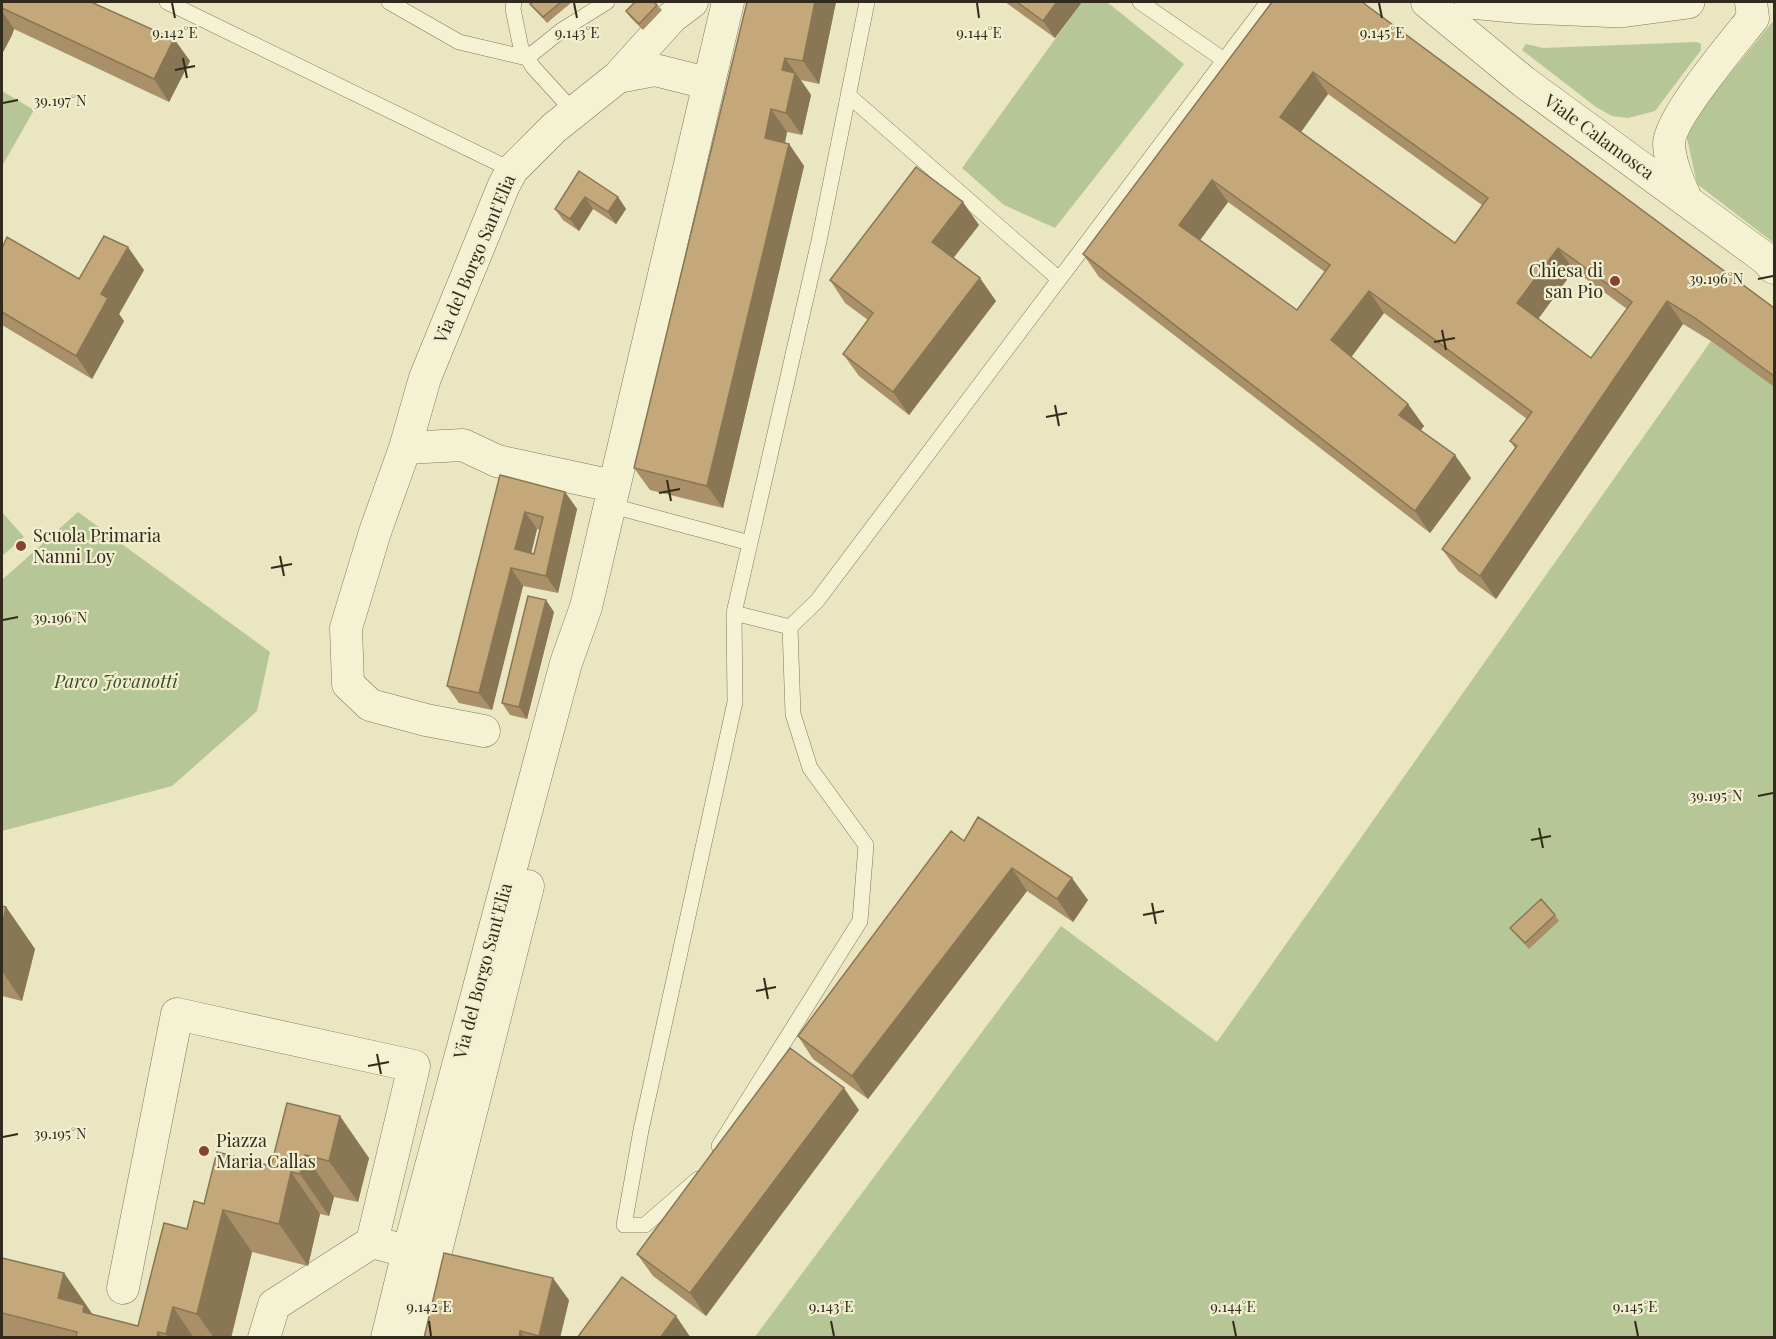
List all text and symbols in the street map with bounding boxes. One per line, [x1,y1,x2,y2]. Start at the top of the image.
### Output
text: 9.142°E [152,22,198,42]
text: 9.143°E [555,22,599,42]
text: 9.144°E [956,22,1002,42]
text: 9.145°E [1360,22,1404,42]
street label: Viale Calamosca [1539,87,1660,184]
text: 39.197°N [33,90,87,110]
street label: Via del Borgo Sant'Elia [427,171,520,347]
place label: Chiesa di san Pio [1529,258,1603,303]
text: 39.196°N [1689,268,1744,288]
marker: Chiesa di san Pio [1608,274,1622,288]
place label: Scuola Primaria Nanni Loy [33,523,161,568]
marker: Scuola Primaria Nanni Loy [14,539,28,553]
text: 39.196°N [33,607,88,627]
park label: Parco Jovanotti [53,669,178,693]
text: 39.195°N [1689,785,1743,805]
street label: Via del Borgo Sant'Elia [447,880,517,1062]
text: 39.195°N [33,1123,87,1143]
place label: Piazza Maria Callas [216,1128,316,1173]
marker: Piazza Maria Callas [197,1144,211,1158]
text: 9.142°E [406,1296,452,1316]
text: 9.143°E [809,1296,853,1316]
text: 9.144°E [1210,1296,1256,1316]
text: 9.145°E [1613,1296,1657,1316]

